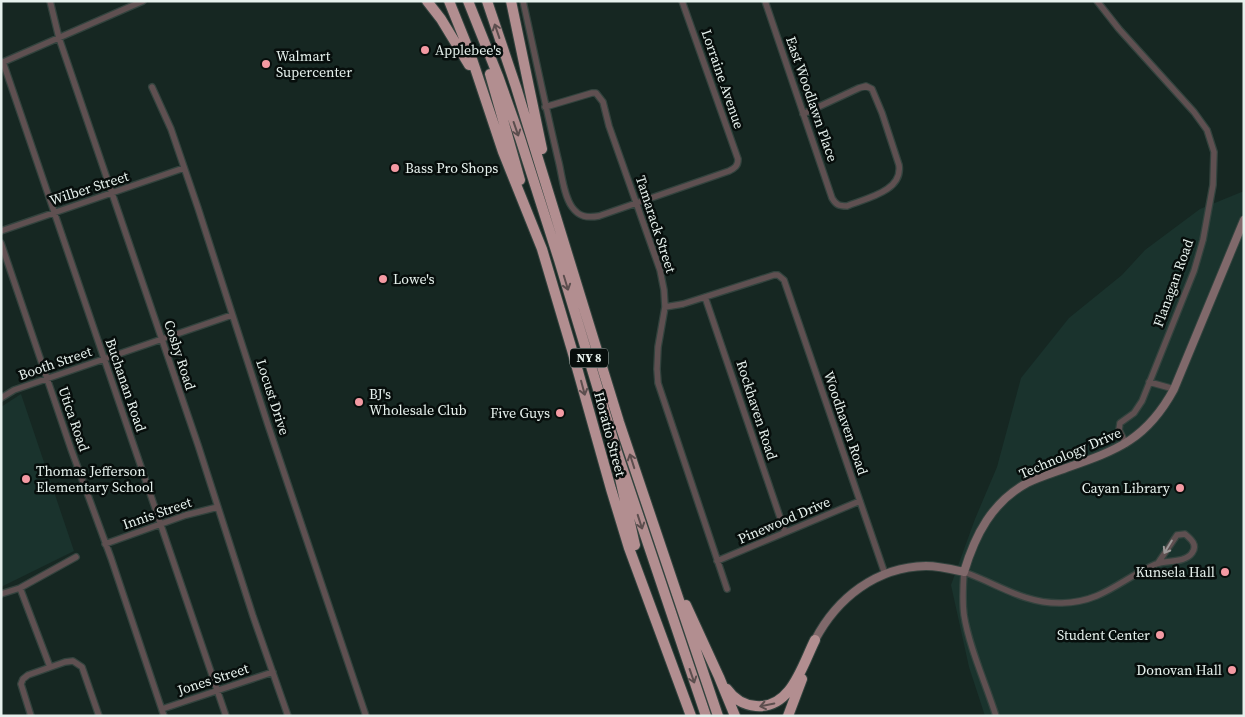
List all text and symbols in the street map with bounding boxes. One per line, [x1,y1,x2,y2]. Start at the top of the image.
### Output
one-way arrow [492,24,501,39]
street label: Lorraine Avenue [697,27,749,131]
street label: East Woodlawn Place [781,34,843,164]
place label: Applebee's [435,40,501,60]
marker: Applebee's [419,44,431,56]
place label: Walmart Supercenter [276,46,352,82]
marker: Walmart Supercenter [260,58,272,70]
one-way arrow [512,120,521,136]
place label: Bass Pro Shops [405,158,498,178]
marker: Bass Pro Shops [389,162,401,174]
street label: Wilber Street [47,166,132,210]
street label: Tamarack Street [631,173,681,276]
street label: Flanagan Road [1148,236,1198,330]
place label: Lowe's [393,269,435,289]
marker: Lowe's [377,273,389,285]
one-way arrow [562,275,572,291]
street label: Cosby Road [159,317,201,393]
street label: Buchanan Road [101,336,151,434]
street label: Booth Street [16,341,95,385]
road number: NY 8 [570,348,608,368]
street label: Locust Drive [251,356,295,438]
street label: Rockhaven Road [731,358,783,462]
street label: Woodhaven Road [819,368,873,478]
one-way arrow [578,379,588,395]
street label: Utica Road [54,384,94,454]
place label: BJ's Wholesale Club [369,384,467,420]
street label: Horatio Street [589,389,631,479]
marker: BJ's Wholesale Club [353,396,365,408]
place label: Five Guys [490,403,550,423]
marker: Five Guys [554,407,566,419]
street label: Technology Drive [1016,422,1124,484]
one-way arrow [627,454,636,469]
place label: Thomas Jefferson Elementary School [36,461,154,497]
marker: Thomas Jefferson Elementary School [20,473,32,485]
place label: Cayan Library [1082,478,1171,498]
marker: Cayan Library [1174,482,1186,494]
street label: Pinewood Drive [735,491,833,549]
street label: Innis Street [120,492,195,534]
one-way arrow [636,514,646,530]
one-way arrow [1162,540,1173,554]
place label: Kunsela Hall [1136,562,1215,582]
marker: Kunsela Hall [1219,566,1231,578]
place label: Student Center [1057,625,1150,645]
marker: Student Center [1154,629,1166,641]
street label: Jones Street [174,658,252,700]
place label: Donovan Hall [1136,660,1222,680]
marker: Donovan Hall [1226,664,1238,676]
one-way arrow [688,668,697,683]
one-way arrow [760,701,776,710]

